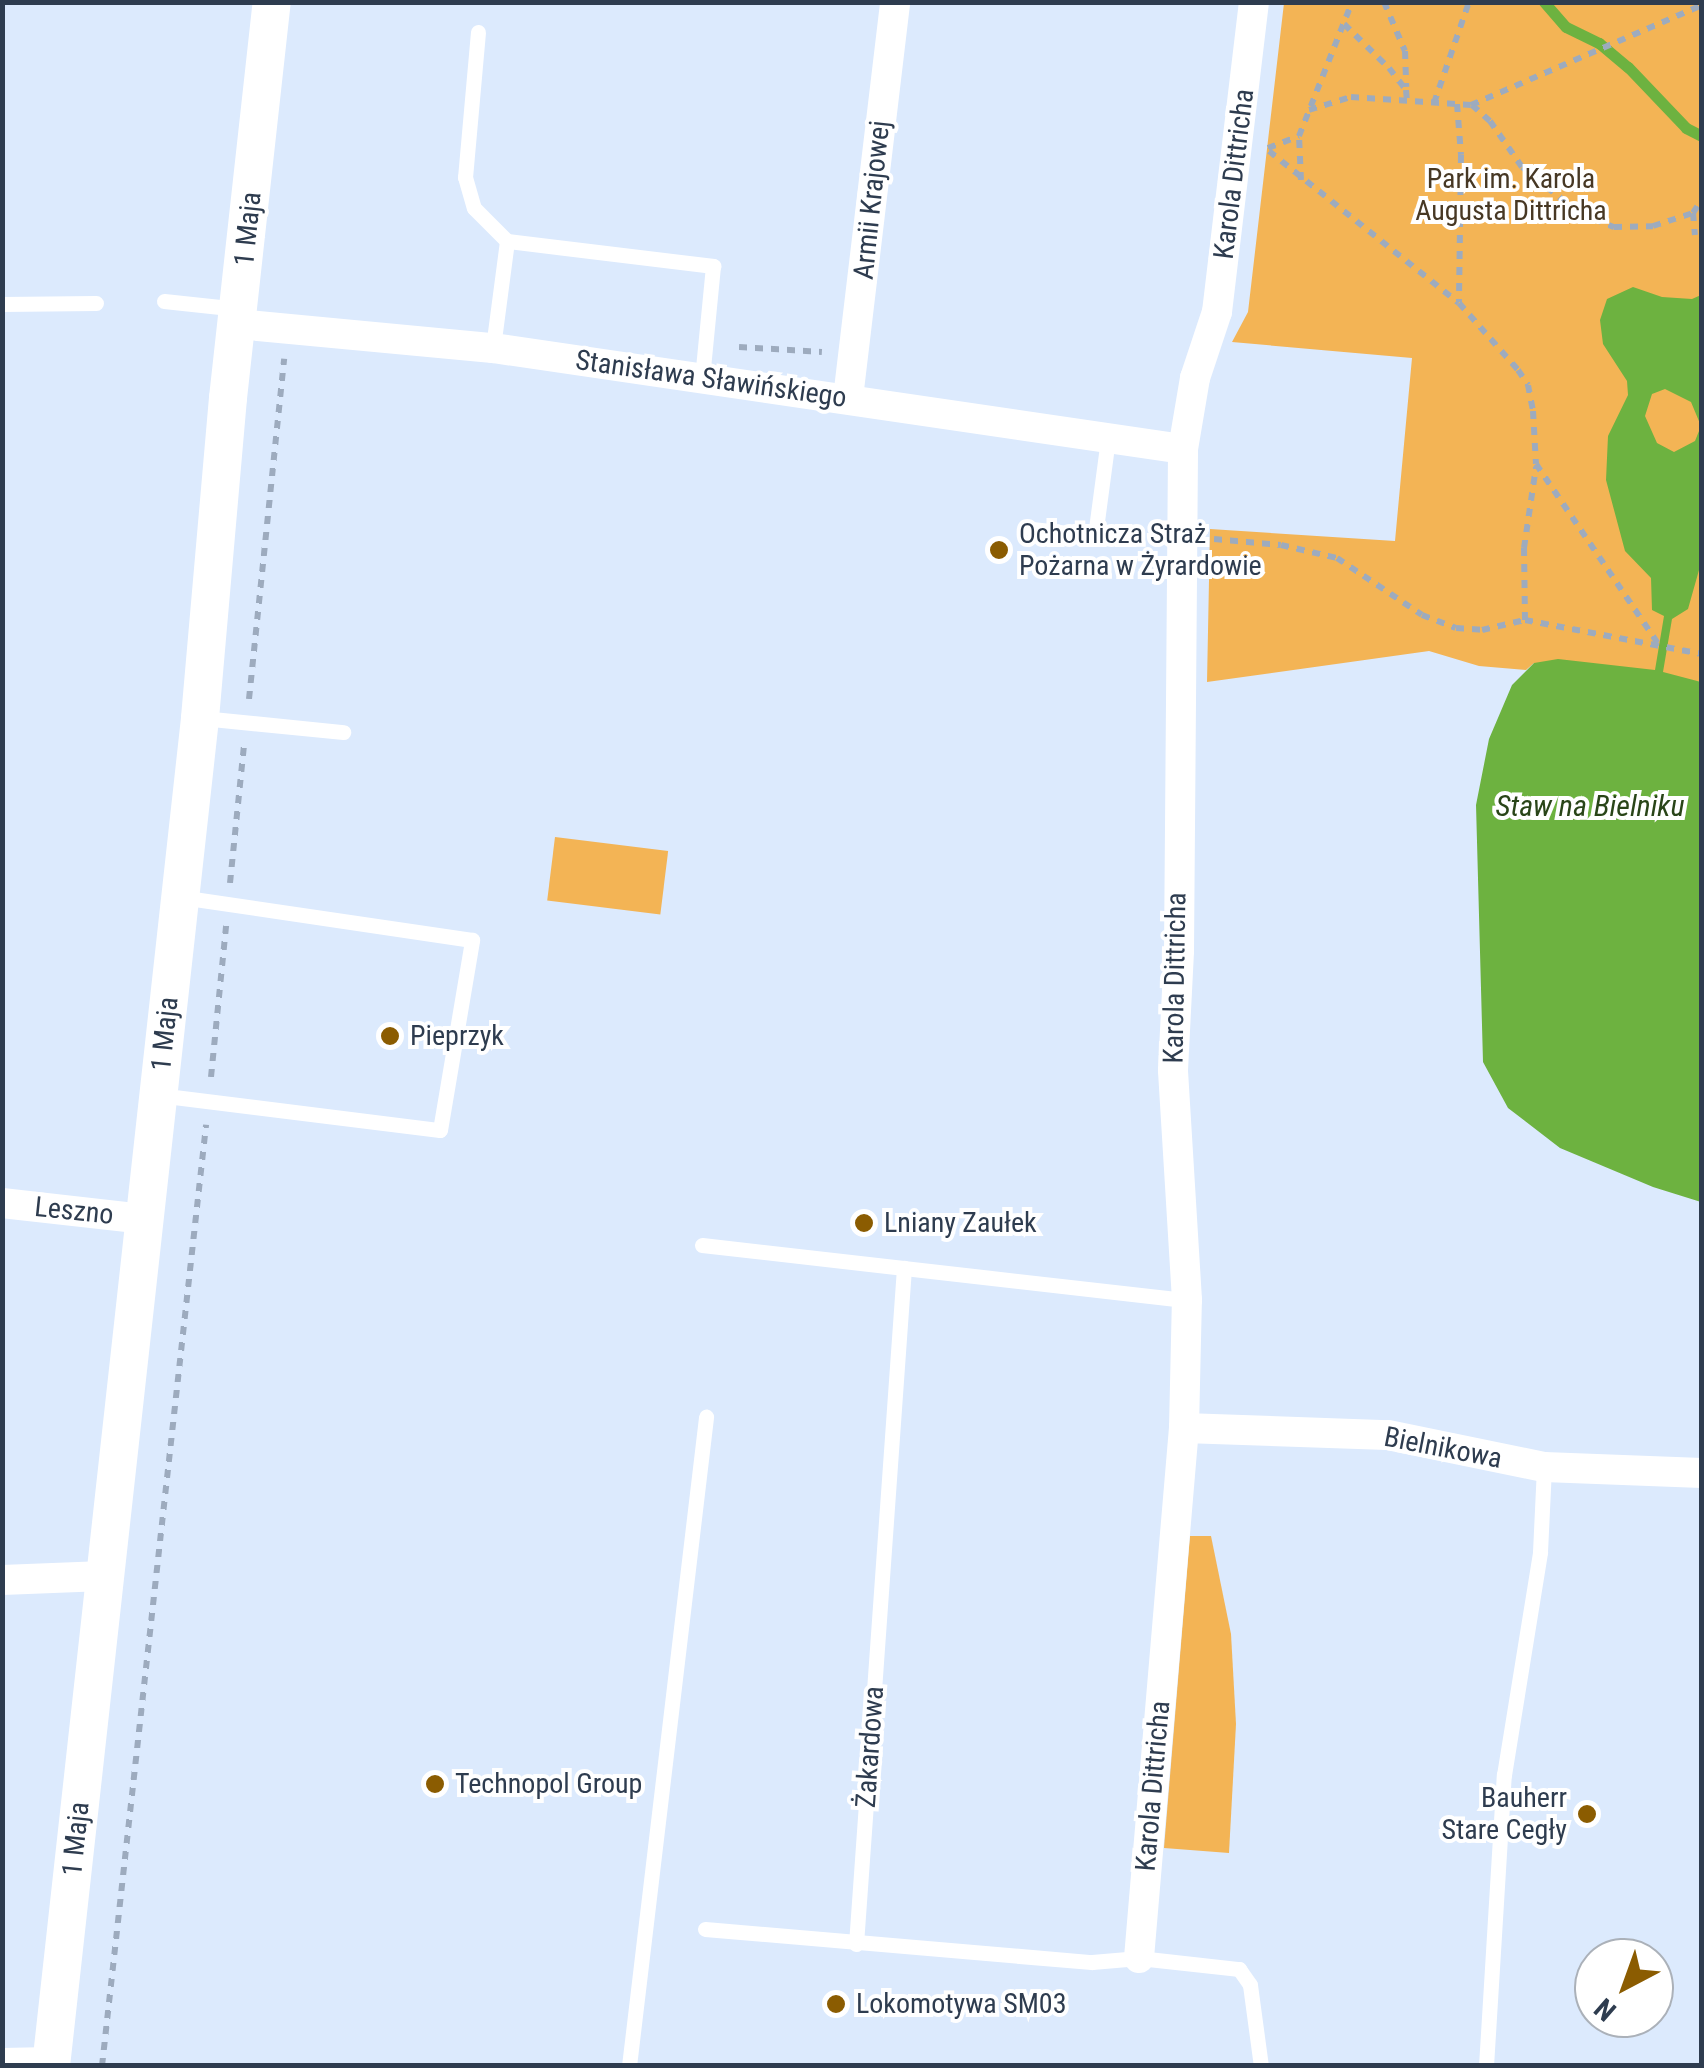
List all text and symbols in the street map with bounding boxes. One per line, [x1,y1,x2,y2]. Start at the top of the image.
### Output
street label: Karola Dittricha [1207,87,1261,261]
street label: Armii Krajowej [847,119,897,281]
park label: Park im. Karola Augusta Dittricha [1415,162,1607,228]
street label: 1 Maja [227,190,269,268]
street label: Stanisława Sławińskiego [573,343,849,415]
place label: Ochotnicza Straż Pożarna w Żyrardowie [1019,517,1262,583]
marker: Ochotnicza Straż Pożarna w Żyrardowie [988,539,1010,561]
water label: Staw na Bielniku [1495,788,1685,824]
street label: Karola Dittricha [1157,892,1193,1064]
street label: 1 Maja [144,995,186,1073]
place label: Pieprzyk [410,1019,504,1053]
marker: Pieprzyk [379,1025,401,1047]
street label: Leszno [33,1190,115,1232]
place label: Lniany Zaułek [884,1206,1037,1240]
marker: Lniany Zaułek [853,1212,875,1234]
street label: Bielnikowa [1381,1420,1505,1476]
street label: Żakardowa [849,1685,891,1809]
street label: Karola Dittricha [1129,1699,1177,1873]
place label: Technopol Group [455,1767,642,1801]
marker: Technopol Group [424,1773,446,1795]
place label: Bauherr Stare Cegły [1441,1781,1567,1847]
street label: 1 Maja [55,1800,97,1878]
marker: Bauherr Stare Cegły [1576,1803,1598,1825]
north arrow [1574,1938,1674,2038]
place label: Lokomotywa SM03 [856,1987,1066,2021]
text: N [1588,1991,1623,2028]
marker: Lokomotywa SM03 [825,1993,847,2015]

